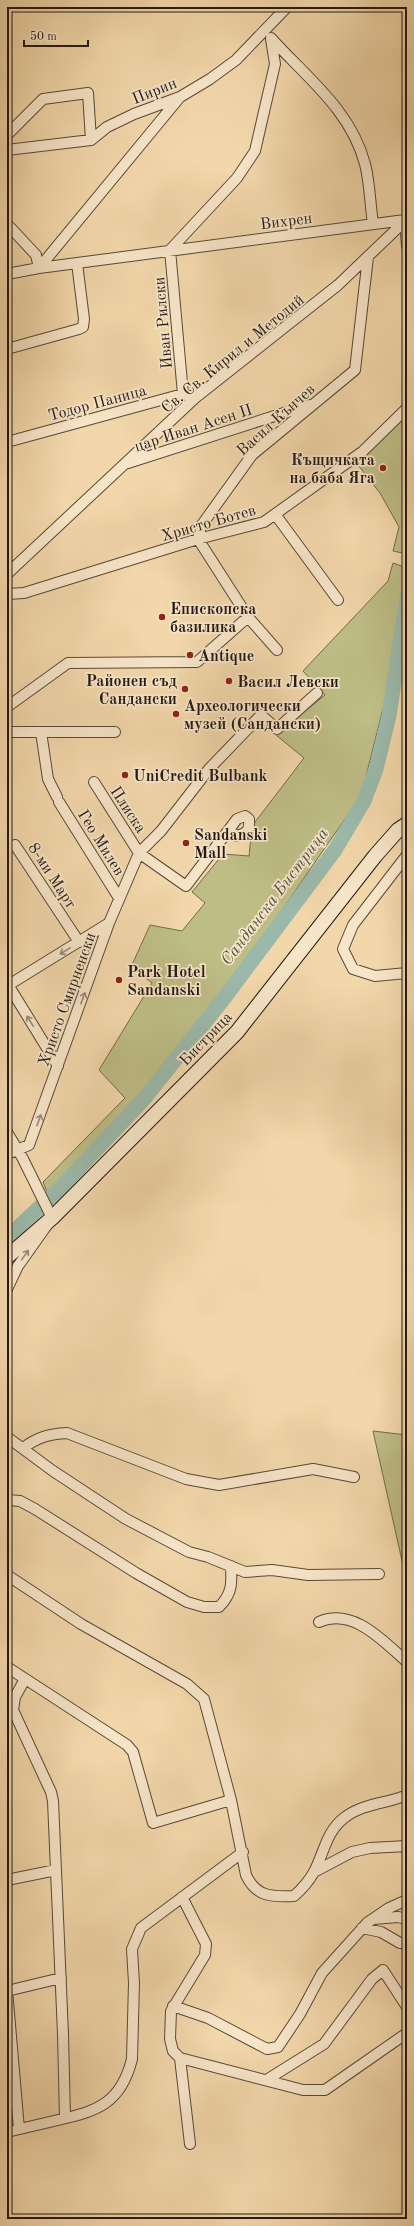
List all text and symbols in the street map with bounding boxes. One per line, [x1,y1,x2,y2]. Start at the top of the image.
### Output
scale bar [24,22,88,48]
text: 50 m [30,30,57,43]
street label: Пирин [130,76,180,108]
street label: Вихрен [259,211,313,233]
street label: Иван Рилски [152,276,176,370]
street label: Св. Св. Кирил и Методий [159,292,308,417]
street label: Васил Кънчев [234,381,318,460]
street label: Тодор Паница [47,383,148,425]
street label: цар Иван Асен II [133,402,255,456]
place label: Къщичката на баба Яга [289,453,375,487]
marker: Къщичката на баба Яга [378,463,388,473]
street label: Христо Ботев [159,503,258,545]
place label: Епископска базилика [170,602,256,636]
marker: Епископска базилика [157,612,167,622]
place label: Antique [198,649,254,665]
marker: Antique [185,650,195,660]
place label: Районен съд Сандански [86,674,177,708]
place label: Васил Левски [237,675,339,691]
marker: Васил Левски [224,676,234,686]
marker: Районен съд Сандански [180,684,190,694]
place label: Археологически музей (Сандански) [184,699,321,733]
marker: Археологически музей (Сандански) [171,709,181,719]
place label: UniCredit Bulbank [133,769,268,785]
marker: UniCredit Bulbank [120,770,130,780]
street label: Плиска [106,784,148,836]
street label: Гео Милев [74,807,127,879]
water label: Санданска Бистрица [218,825,332,969]
place label: Sandanski Mall [194,828,267,862]
marker: Sandanski Mall [181,838,191,848]
street label: 8-ми Март [24,840,78,912]
street label: Христо Смирненски [36,931,100,1069]
one-way arrow [59,948,71,956]
place label: Park Hotel Sandanski [127,965,206,999]
marker: Park Hotel Sandanski [114,975,124,985]
one-way arrow [80,992,88,1004]
street label: Бистрица [177,1009,236,1069]
one-way arrow [26,1015,34,1027]
one-way arrow [35,1114,43,1126]
one-way arrow [21,1250,30,1261]

